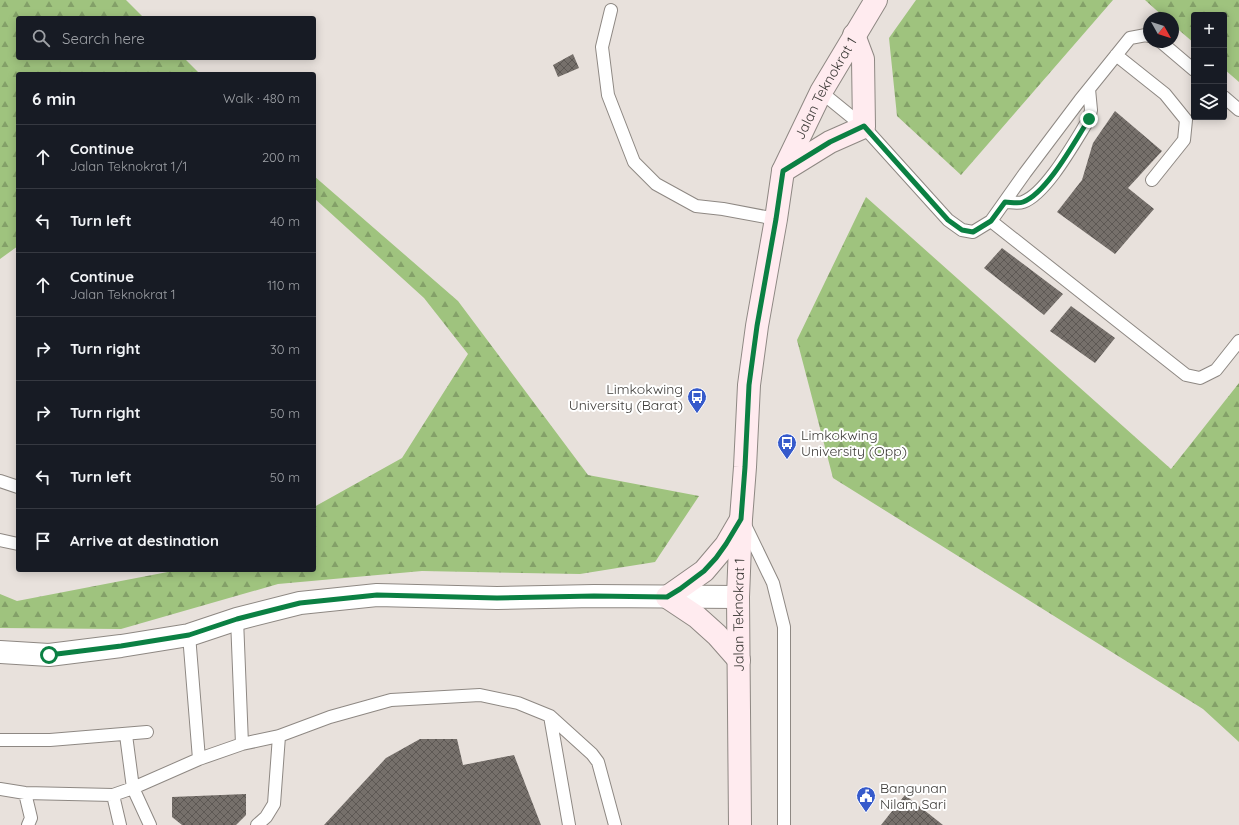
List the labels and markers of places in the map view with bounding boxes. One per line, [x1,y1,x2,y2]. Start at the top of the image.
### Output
place label: Limkokwing University (Barat) [569,380,683,414]
bus stop icon: Limkokwing University (Barat) [686,386,708,414]
place label: Limkokwing University (Opp) [801,426,907,460]
bus stop icon: Limkokwing University (Opp) [776,432,798,460]
place label: Bangunan Nilam Sari [880,779,947,813]
public building icon: Bangunan Nilam Sari [855,785,877,813]

